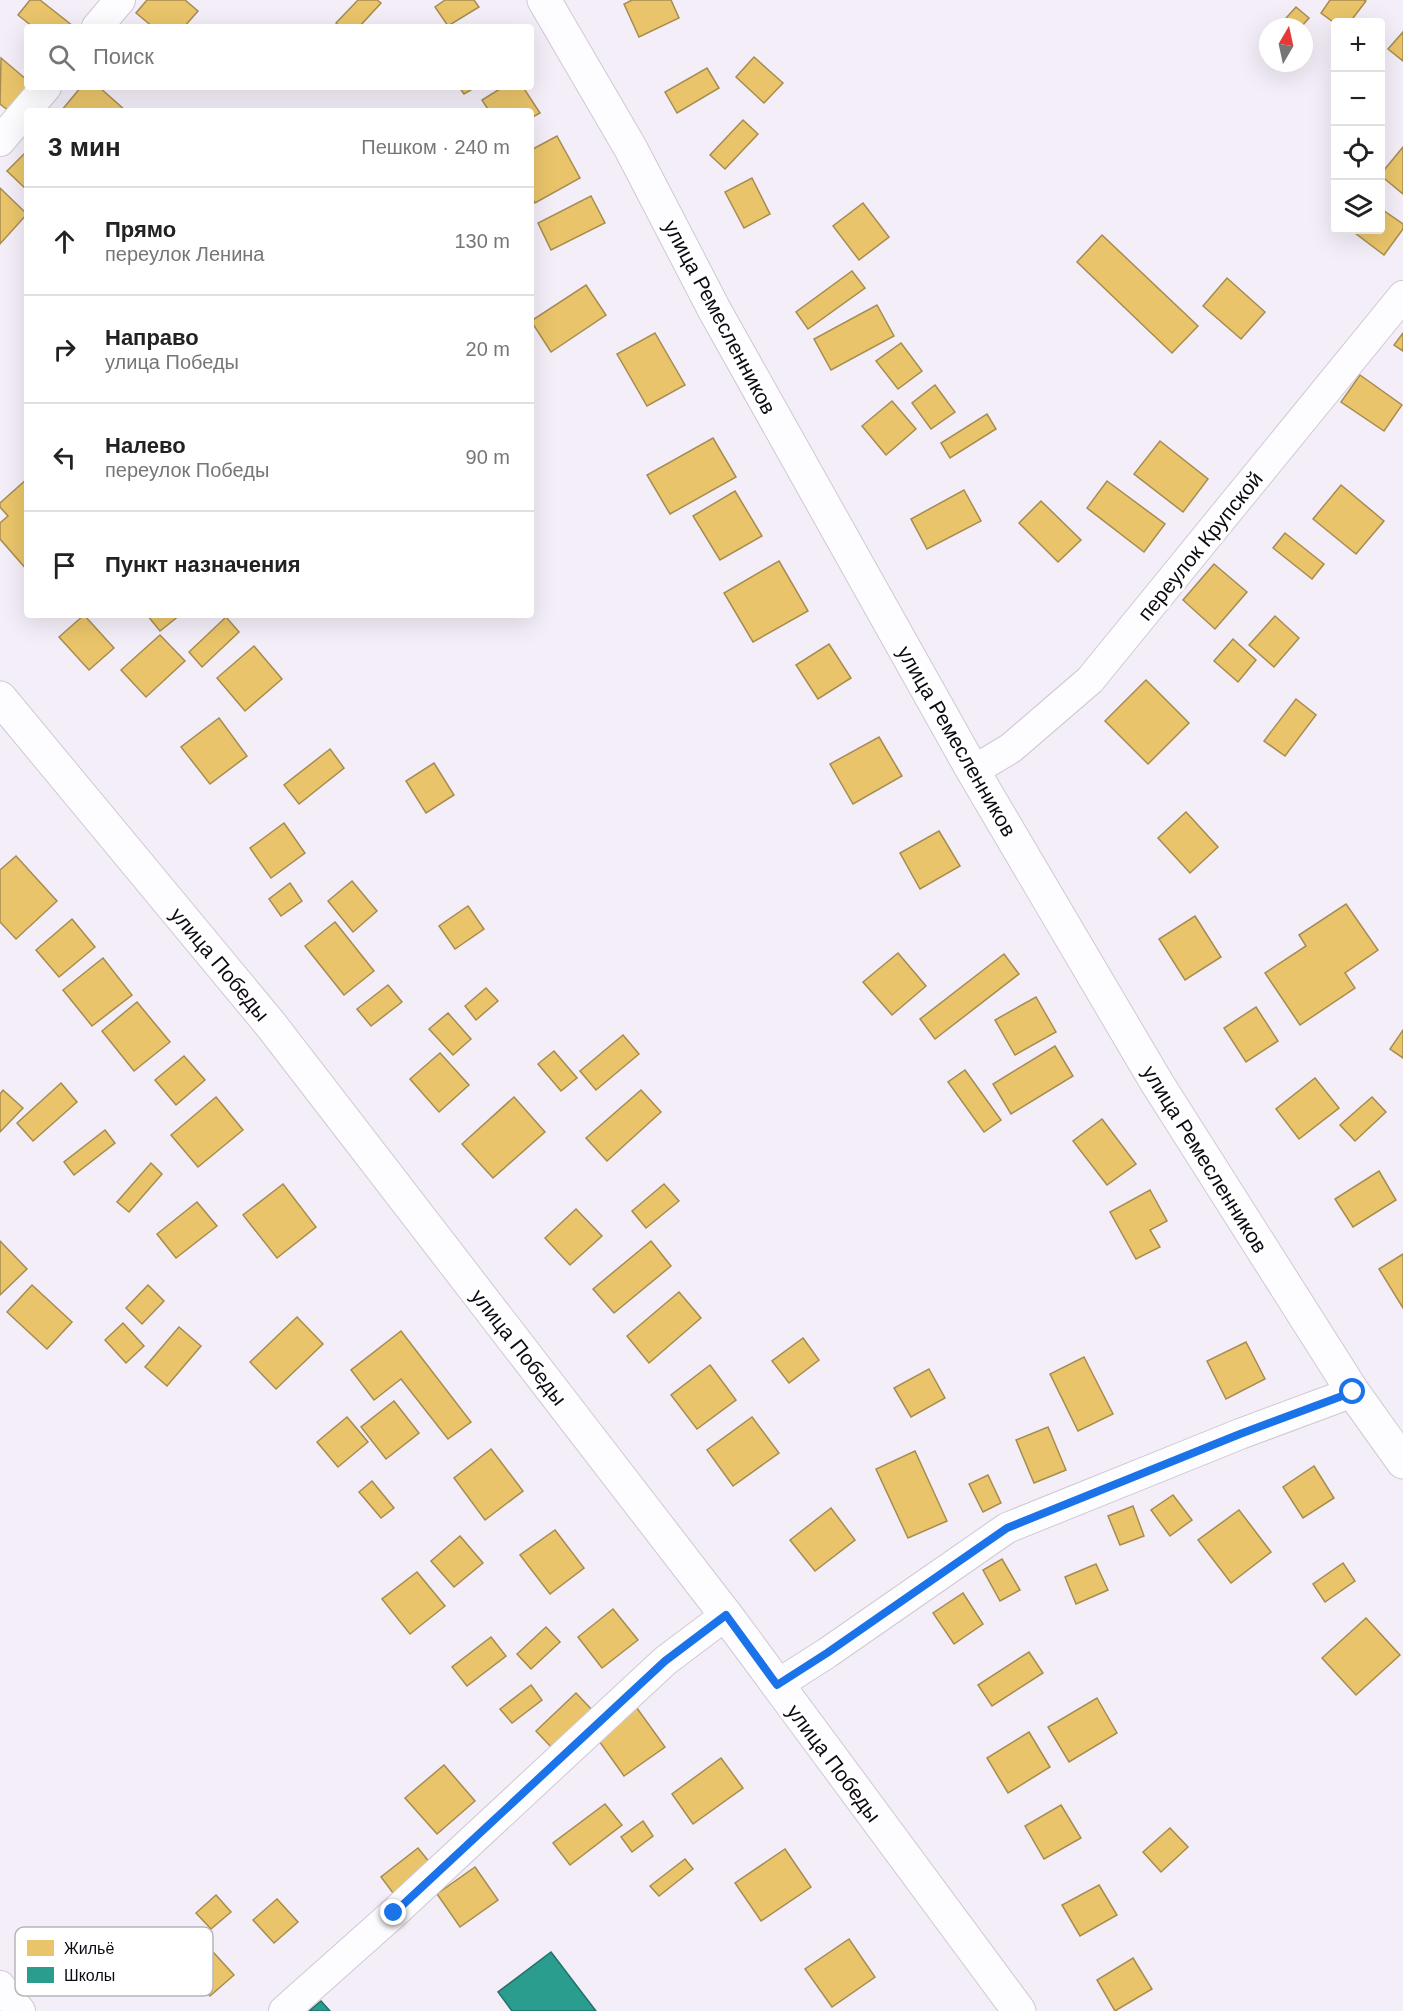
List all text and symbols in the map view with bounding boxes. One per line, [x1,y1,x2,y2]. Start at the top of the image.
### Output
north arrow [1259,18,1313,72]
map controls [1331,18,1385,234]
button: + [1331,18,1385,72]
search box [24,24,534,90]
icon: search [45,41,78,74]
text: Поиск [93,44,154,69]
button: − [1331,72,1385,126]
button: locate [1331,126,1385,180]
text: 3 мин [48,132,121,162]
text: Пешком · 240 m [361,136,510,158]
button: layers [1331,180,1385,234]
street label: улица Ремесленников [659,216,781,418]
text: Прямо [105,217,176,242]
icon: ahead [48,225,81,258]
text: 130 m [454,230,510,252]
text: переулок Ленина [105,243,265,265]
text: Направо [105,325,199,350]
icon: right [48,333,81,366]
text: 20 m [466,338,510,360]
text: улица Победы [105,351,239,373]
text: Налево [105,433,186,458]
icon: left [48,441,81,474]
text: 90 m [466,446,510,468]
text: переулок Победы [105,459,269,481]
street label: переулок Крупской [1133,467,1267,625]
icon: arrive [48,549,81,582]
text: Пункт назначения [105,552,301,577]
street label: улица Ремесленников [893,642,1021,840]
street label: улица Победы [166,903,274,1025]
street label: улица Ремесленников [1138,1061,1272,1257]
street label: улица Победы [467,1284,571,1410]
route start [1339,1378,1365,1404]
street label: улица Победы [782,1700,886,1826]
route end [380,1899,406,1925]
legend [15,1927,213,1996]
text: Жильё [64,1940,114,1957]
text: Школы [64,1967,115,1984]

